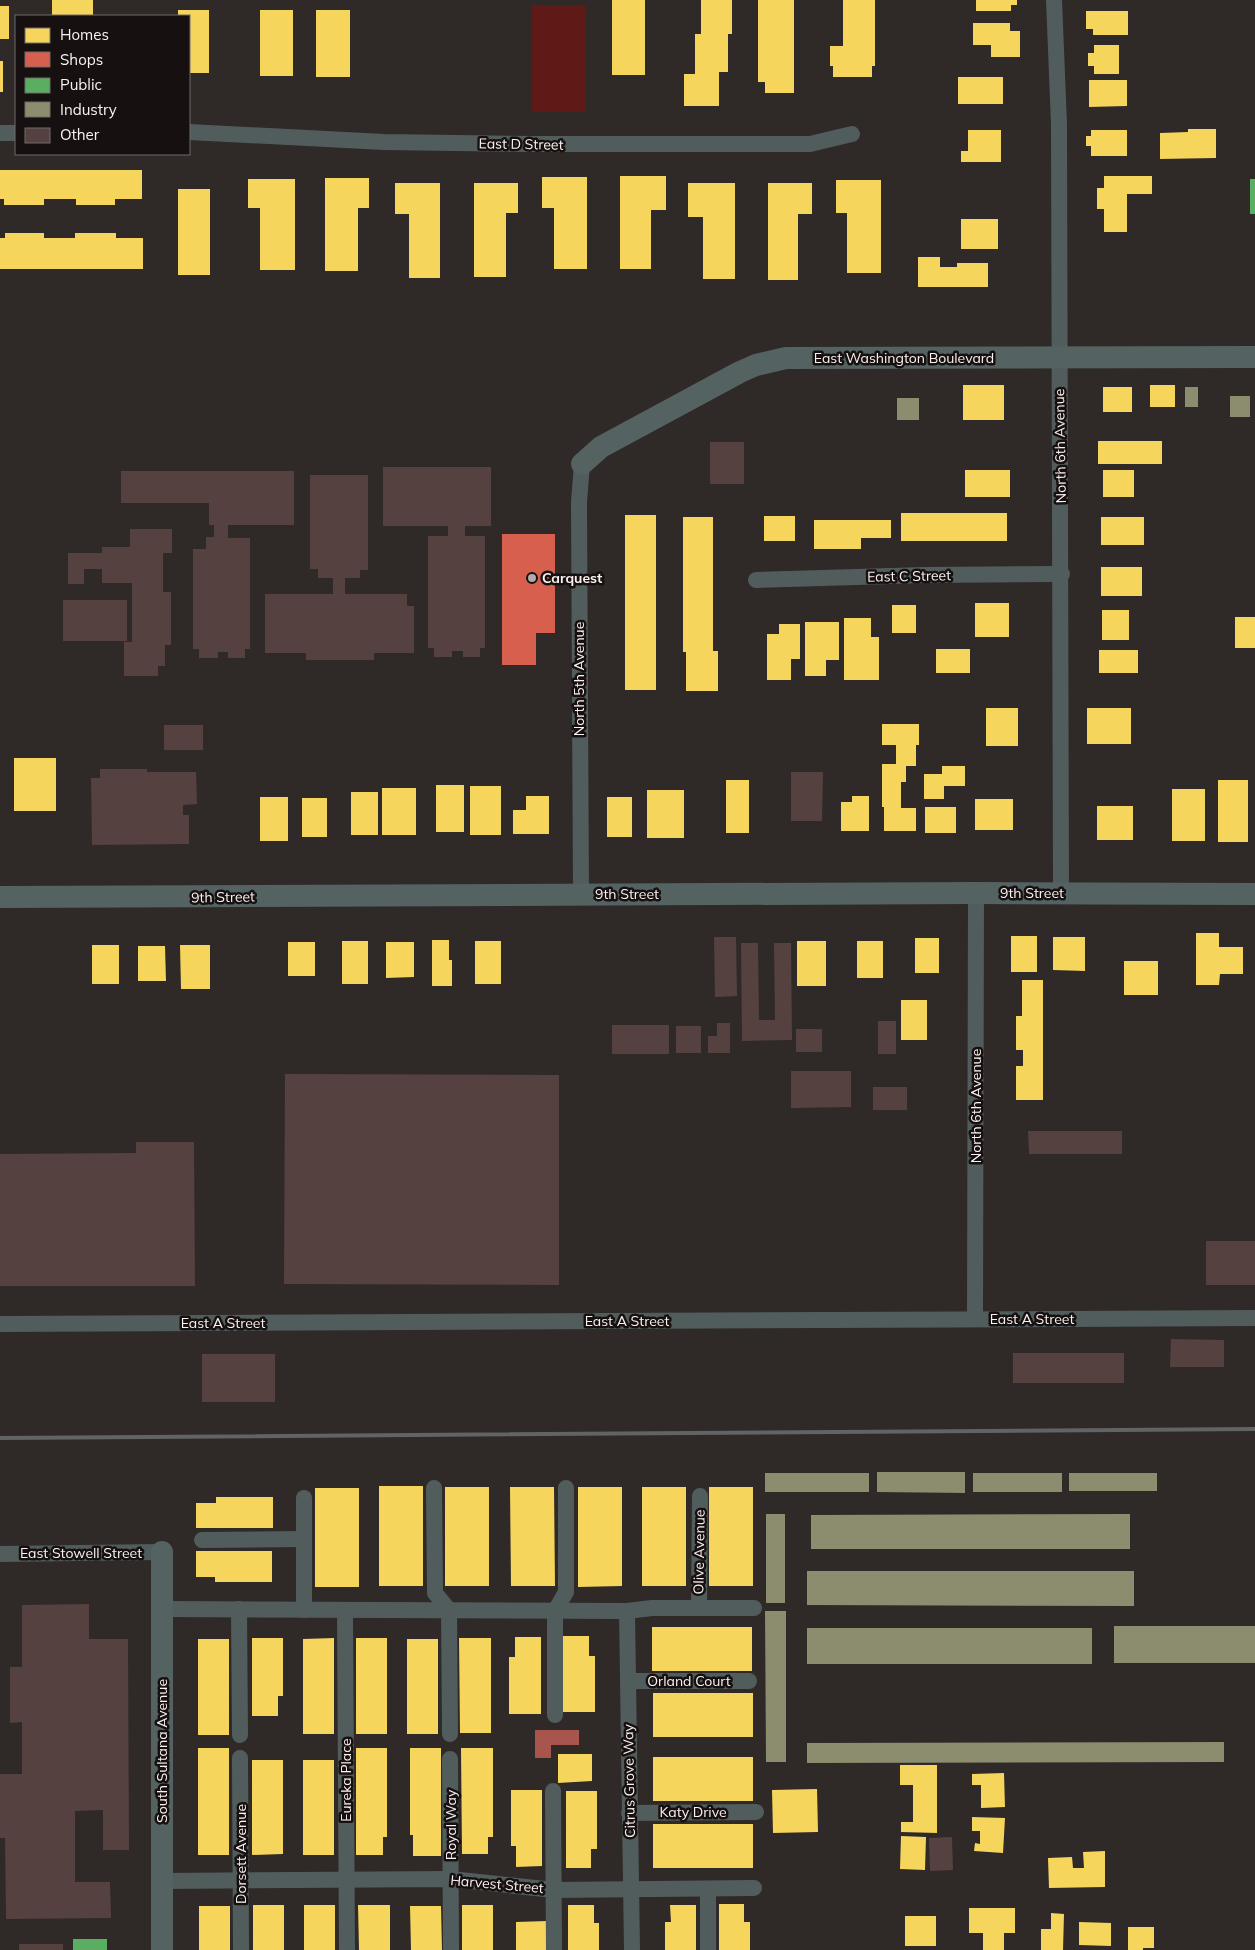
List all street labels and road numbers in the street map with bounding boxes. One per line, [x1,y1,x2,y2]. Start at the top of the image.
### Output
street label: East D Street [478,134,564,154]
street label: East Washington Boulevard [814,349,994,367]
street label: North 6th Avenue [1050,389,1070,503]
street label: East C Street [867,566,951,586]
street label: North 5th Avenue [570,622,588,736]
street label: 9th Street [1000,884,1064,902]
street label: 9th Street [595,885,659,903]
street label: 9th Street [191,887,255,907]
street label: North 6th Avenue [967,1049,985,1163]
street label: East A Street [990,1310,1074,1328]
street label: East A Street [585,1312,669,1330]
street label: East A Street [181,1314,265,1332]
street label: Olive Avenue [689,1509,709,1595]
street label: East Stowell Street [20,1544,142,1562]
street label: Orland Court [647,1672,731,1690]
street label: South Sultana Avenue [153,1679,171,1823]
street label: Citrus Grove Way [619,1723,639,1838]
street label: Eureka Place [337,1738,355,1822]
street label: Royal Way [442,1789,460,1860]
street label: Katy Drive [659,1803,727,1821]
street label: Dorsett Avenue [232,1804,250,1904]
street label: Harvest Street [450,1871,545,1897]

